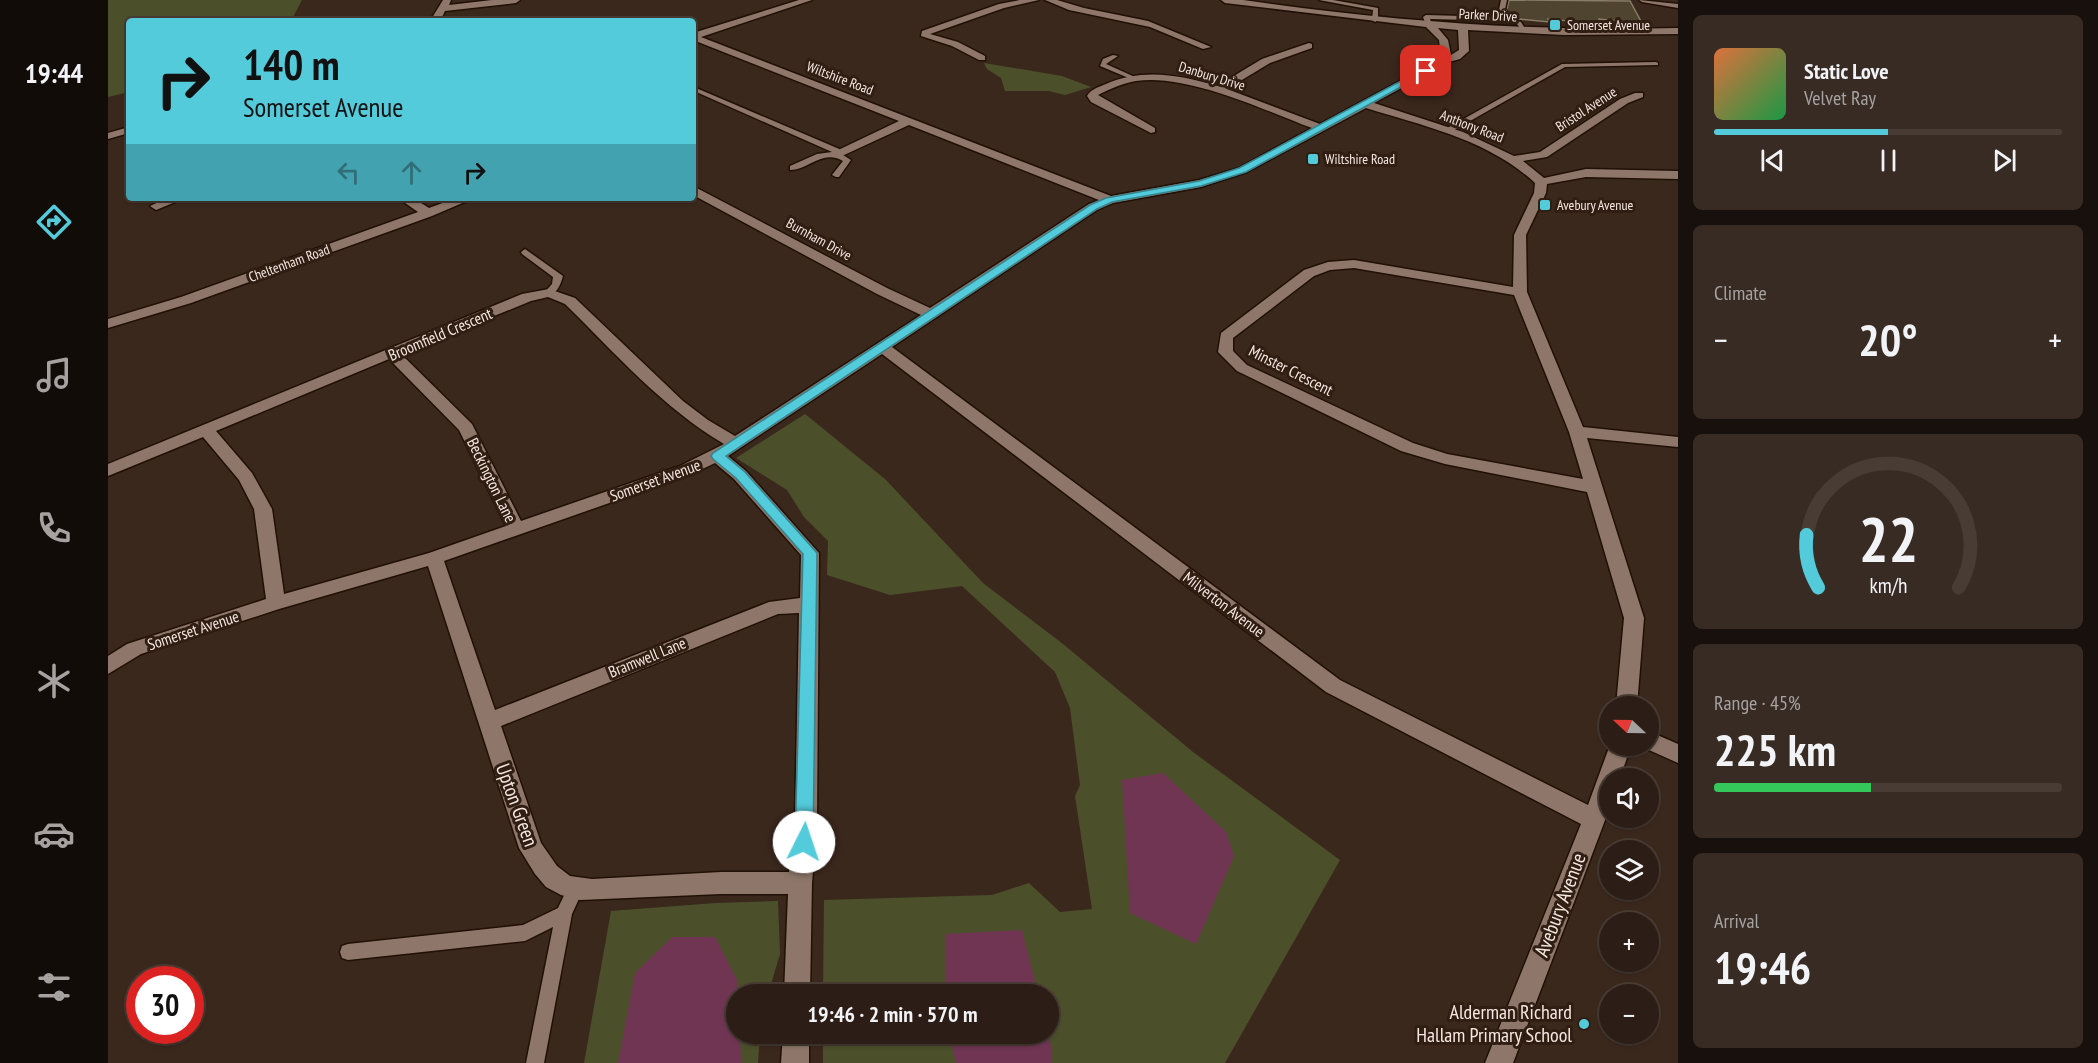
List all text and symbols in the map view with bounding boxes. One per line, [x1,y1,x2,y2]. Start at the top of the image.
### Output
street label: Parker Drive [1458,4,1518,26]
place label: Somerset Avenue [1567,16,1650,34]
marker: Somerset Avenue [1548,18,1562,32]
text: 140 m [243,37,340,92]
icon: right [144,42,222,120]
pin [1400,45,1451,96]
icon: arrive [1409,54,1442,87]
text: 19:44 [25,56,83,90]
street label: Wiltshire Road [804,57,876,99]
street label: Danbury Drive [1177,57,1248,95]
text: Static Love [1804,57,1889,85]
street label: Bristol Avenue [1552,82,1620,135]
text: Velvet Ray [1804,85,1876,111]
text: Somerset Avenue [243,90,403,124]
street label: Anthony Road [1438,106,1506,146]
icon: previous [1756,144,1789,177]
icon: pause [1872,144,1905,177]
icon: next [1988,144,2021,177]
place label: Wiltshire Road [1325,150,1395,168]
marker: Wiltshire Road [1306,152,1320,166]
icon: left [332,156,365,189]
icon: ahead [395,156,428,189]
icon: right [458,156,491,189]
place label: Avebury Avenue [1557,196,1633,214]
marker: Avebury Avenue [1538,198,1552,212]
icon: directions [33,201,75,243]
street label: Burnham Drive [783,214,855,264]
street label: Cheltenham Road [246,240,332,286]
text: Climate [1714,280,1767,306]
street label: Broomfield Crescent [385,303,495,365]
text: 20° [1858,310,1918,368]
text: − [1714,318,1728,361]
text: + [2048,318,2062,361]
street label: Minster Crescent [1246,340,1337,400]
icon: music [33,354,75,396]
street label: Beckington Lane [463,435,521,525]
street label: Somerset Avenue [607,454,703,506]
text: 22 [1858,499,1918,580]
icon: phone [33,507,75,549]
street label: Milverton Avenue [1179,567,1269,641]
text: km/h [1869,572,1907,600]
street label: Somerset Avenue [145,606,241,654]
street label: Bramwell Lane [605,632,689,682]
icon: climate [33,660,75,702]
text: Range · 45% [1714,690,1801,716]
north arrow [1599,696,1659,756]
map controls [1599,696,1659,1044]
text: 225 km [1714,720,1836,778]
street label: Upton Green [490,760,544,850]
button: sound [1599,768,1659,828]
position arrow [772,810,836,874]
icon: car [33,813,75,855]
button: layers [1599,840,1659,900]
street label: Avebury Avenue [1528,849,1592,961]
text: Arrival [1714,908,1759,934]
button: + [1599,912,1659,972]
text: 19:46 [1714,938,1811,996]
icon: filters [33,966,75,1008]
speed limit sign: 30 [126,966,204,1044]
button: − [1599,984,1659,1044]
place label: Alderman Richard Hallam Primary School [1416,999,1572,1048]
text: 19:46 · 2 min · 570 m [807,1000,978,1028]
marker: Alderman Richard Hallam Primary School [1577,1017,1591,1031]

